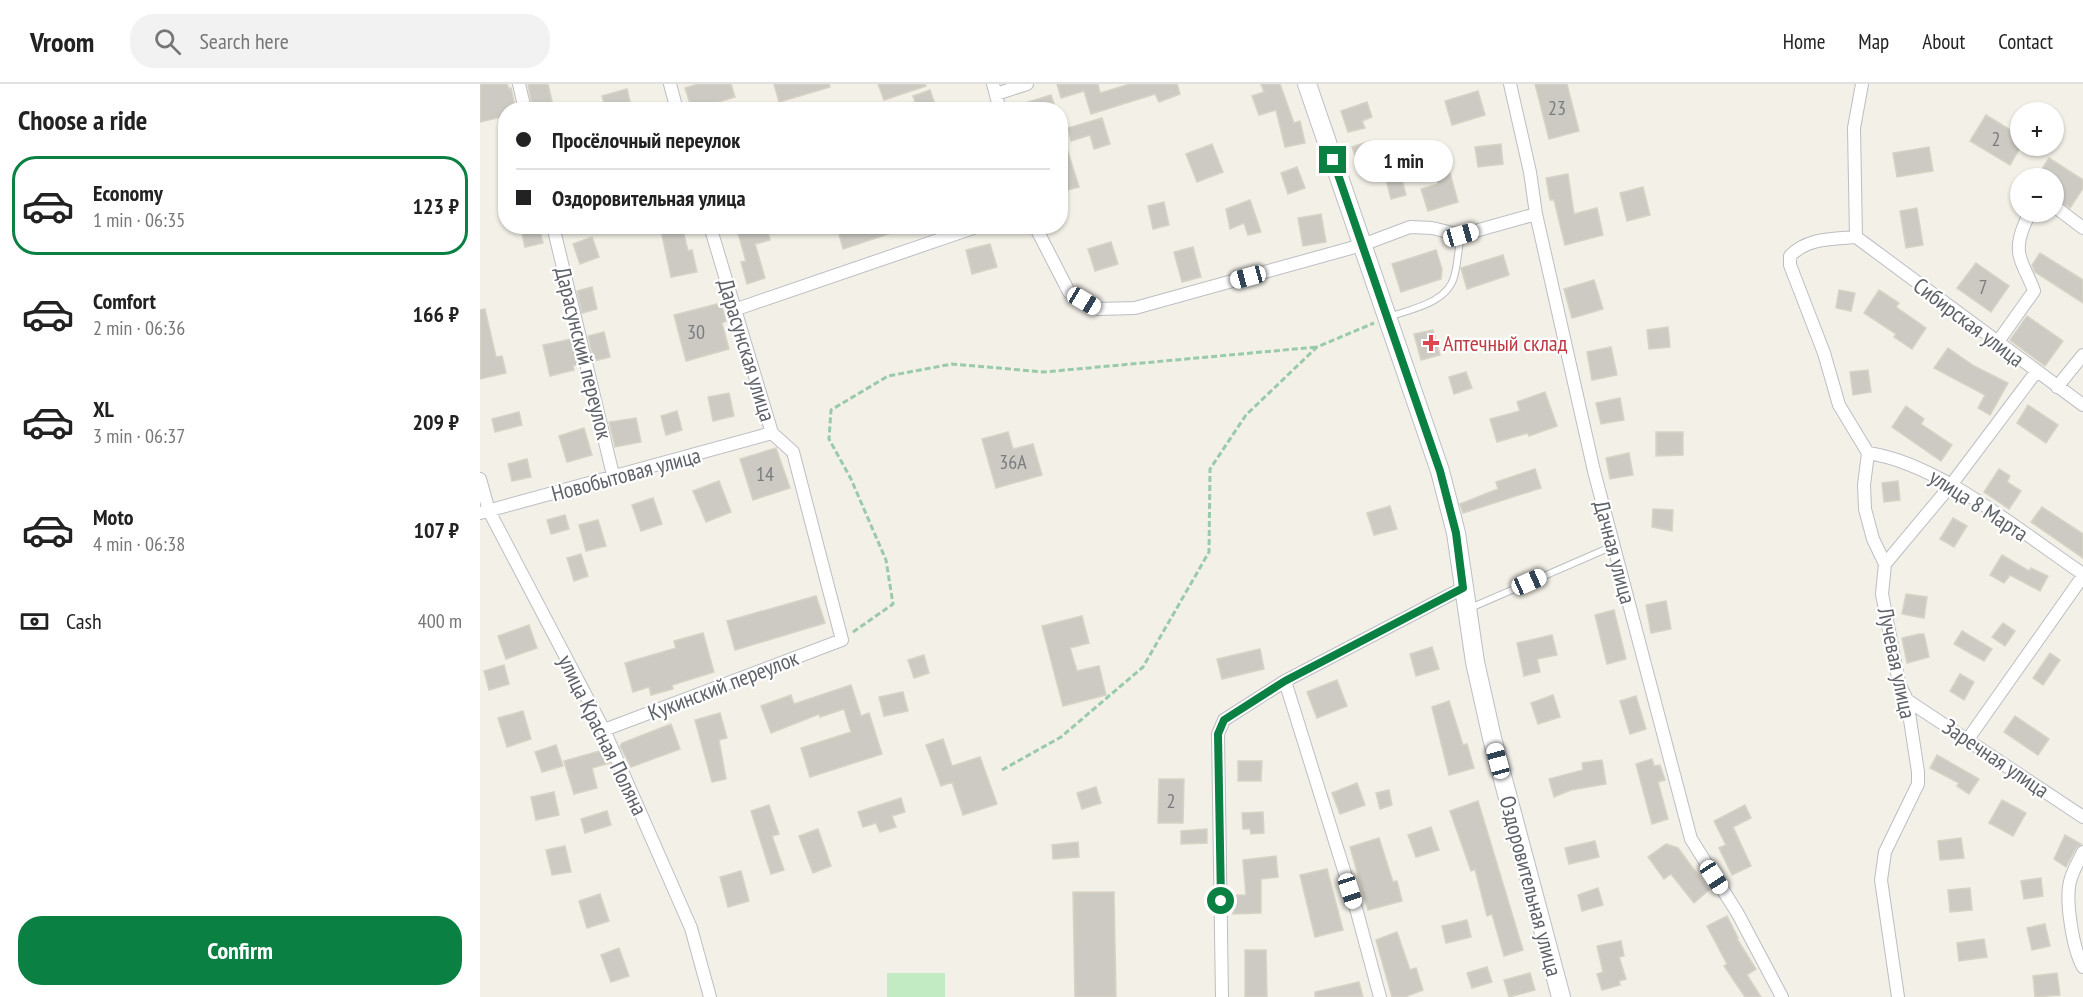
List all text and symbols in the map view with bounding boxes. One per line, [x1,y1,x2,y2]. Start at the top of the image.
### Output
search box [130,14,550,68]
text: Vroom [30,23,94,60]
icon: search [151,25,184,58]
text: Search here [199,27,289,55]
text: Home [1783,28,1825,55]
text: Map [1858,28,1889,55]
text: About [1922,28,1965,55]
text: Contact [1998,28,2053,55]
house number: 23 [1548,95,1566,121]
map controls [2010,102,2064,222]
button: + [2010,102,2064,156]
text: Choose a ride [18,103,147,137]
text: Просёлочный переулок [552,126,740,154]
house number: 2 [1992,126,2001,152]
callout: 1 min [1354,139,1453,181]
route end [1319,146,1346,173]
text: 1 min [1383,148,1424,174]
button: − [2010,168,2064,222]
icon: car [21,179,75,233]
text: Economy [93,179,163,207]
text: Оздоровительная улица [552,184,746,212]
text: 123 ₽ [412,192,459,220]
text: 1 min · 06:35 [93,207,185,233]
car [1441,221,1481,249]
street label: Дарасунский переулок [549,264,619,443]
car [1228,264,1268,290]
street label: Сибирская улица [1908,271,2030,373]
house number: 7 [1979,274,1988,300]
street label: Дарасунская улица [712,275,782,425]
car [1064,284,1104,318]
icon: car [21,287,75,341]
text: Comfort [93,287,156,315]
text: 166 ₽ [412,300,459,328]
text: 2 min · 06:36 [93,315,185,341]
house number: 30 [687,319,705,345]
place label: Аптечный склад [1443,329,1568,357]
marker: Аптечный склад [1424,336,1438,350]
icon: car [21,395,75,449]
text: XL [93,395,114,423]
text: 209 ₽ [412,408,459,436]
text: 3 min · 06:37 [93,423,185,449]
street label: Новобытовая улица [548,441,704,507]
house number: 36А [999,449,1027,475]
house number: 14 [756,461,774,487]
street label: улица 8 Марта [1924,463,2034,547]
street label: Дачная улица [1588,497,1642,607]
icon: car [21,503,75,557]
text: Moto [93,503,134,531]
text: 107 ₽ [413,516,459,544]
text: 4 min · 06:38 [93,531,185,557]
car [1509,566,1549,598]
street label: Лучевая улица [1871,604,1922,721]
icon: cash [18,605,51,638]
text: Cash [66,607,102,635]
text: 400 m [418,608,462,634]
street label: Кукинский переулок [644,643,803,727]
street label: улица Красная Поляна [552,650,654,820]
street label: Заречная улица [1937,712,2055,804]
car [1485,741,1511,781]
house number: 2 [1167,788,1176,814]
street label: Оздоровительная улица [1493,793,1569,979]
car [1697,857,1731,897]
car [1336,871,1364,911]
route start [1207,887,1234,914]
button: Confirm [18,916,462,985]

